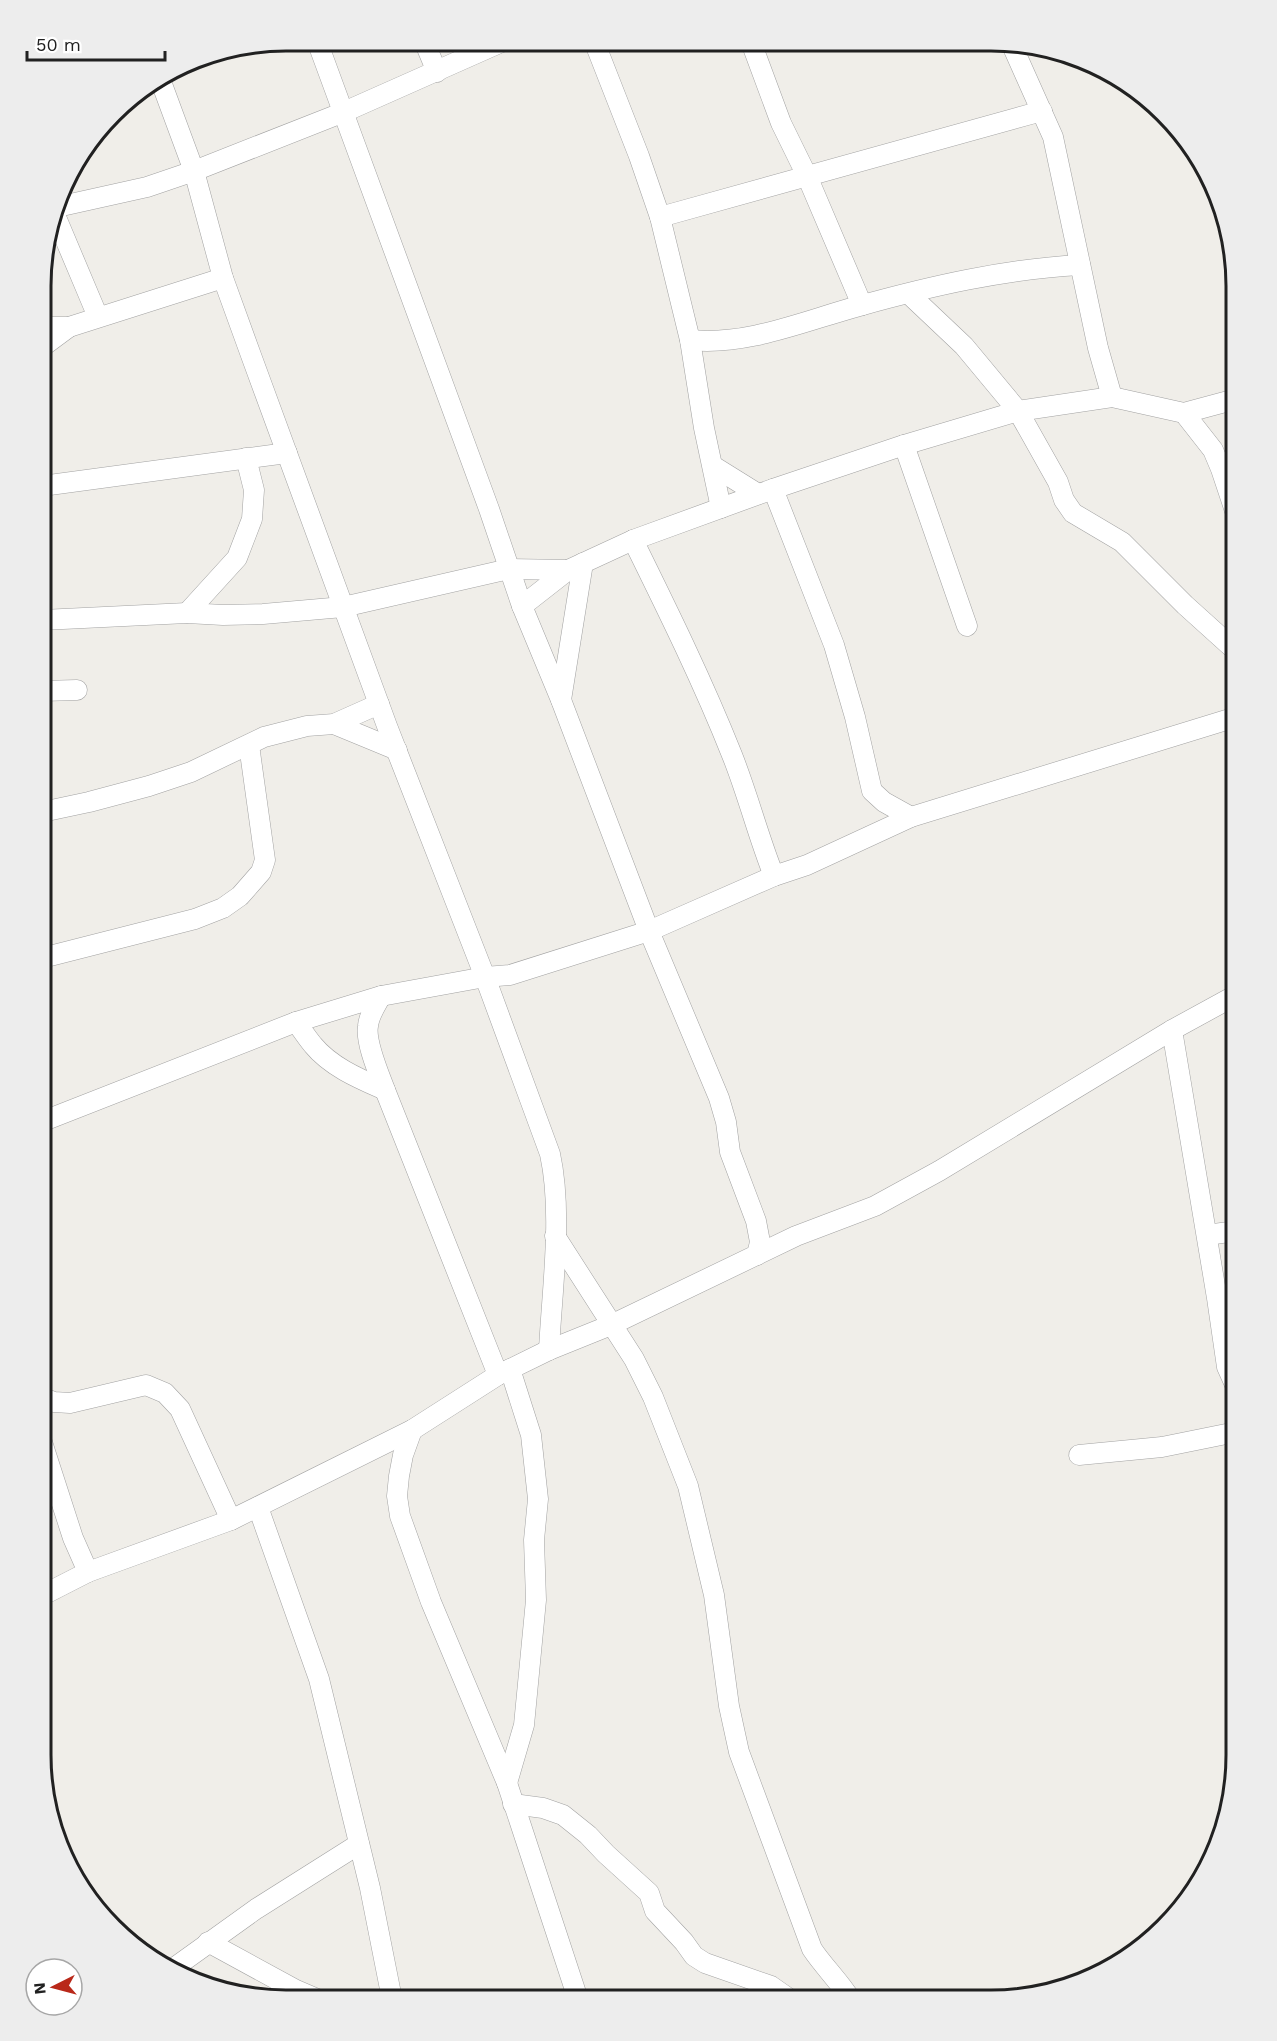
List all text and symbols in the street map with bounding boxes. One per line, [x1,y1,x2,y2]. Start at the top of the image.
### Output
scale bar [27,24,165,62]
text: 50 m [36,34,81,55]
north arrow [24,1957,84,2017]
text: N [30,1982,50,1995]

